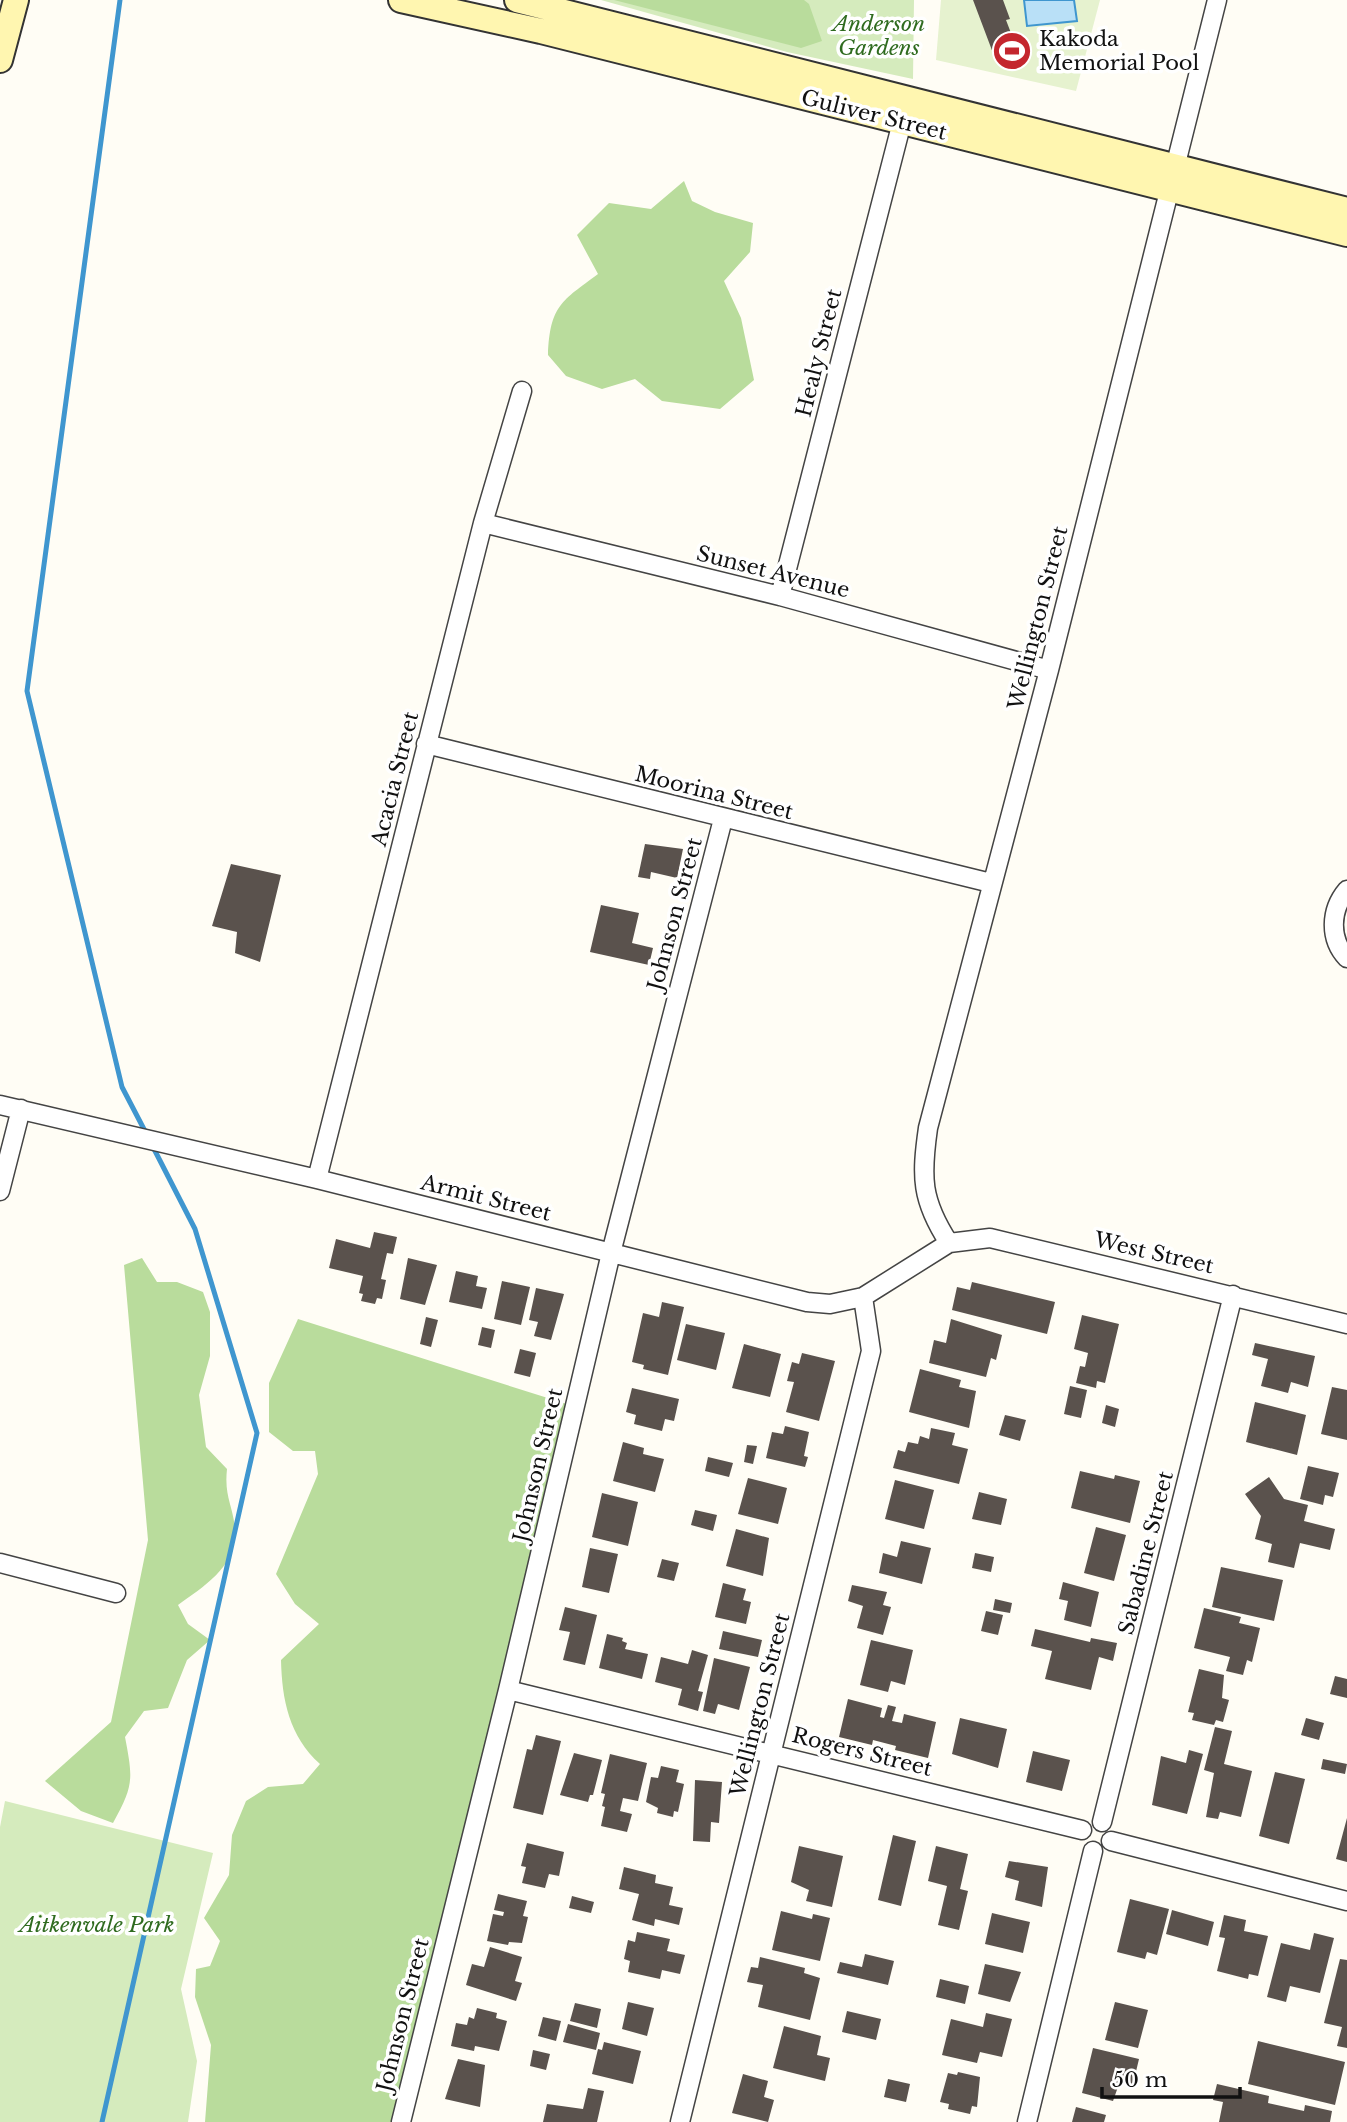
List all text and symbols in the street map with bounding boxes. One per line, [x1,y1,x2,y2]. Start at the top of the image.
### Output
park label: Anderson Gardens [830,11,925,61]
place label: Kakoda Memorial Pool [1039,26,1200,76]
sports icon: Kakoda Memorial Pool [991,30,1033,72]
street label: Guliver Street [798,84,950,146]
street label: Healy Street [791,286,848,420]
street label: Wellington Street [1002,523,1073,713]
street label: Sunset Avenue [694,540,852,604]
street label: Acacia Street [365,709,424,850]
street label: Moorina Street [632,761,796,825]
street label: Johnson Street [641,835,708,996]
street label: Armit Street [417,1169,554,1227]
street label: West Street [1091,1226,1216,1279]
street label: Johnson Street [507,1385,568,1547]
street label: Sabadine Street [1113,1469,1179,1637]
street label: Wellington Street [724,1610,795,1800]
street label: Rogers Street [789,1722,935,1782]
park label: Aitkenvale Park [17,1912,174,1938]
street label: Johnson Street [371,1935,435,2097]
scale bar [1102,2056,1240,2100]
text: 50 m [1112,2067,1168,2093]

